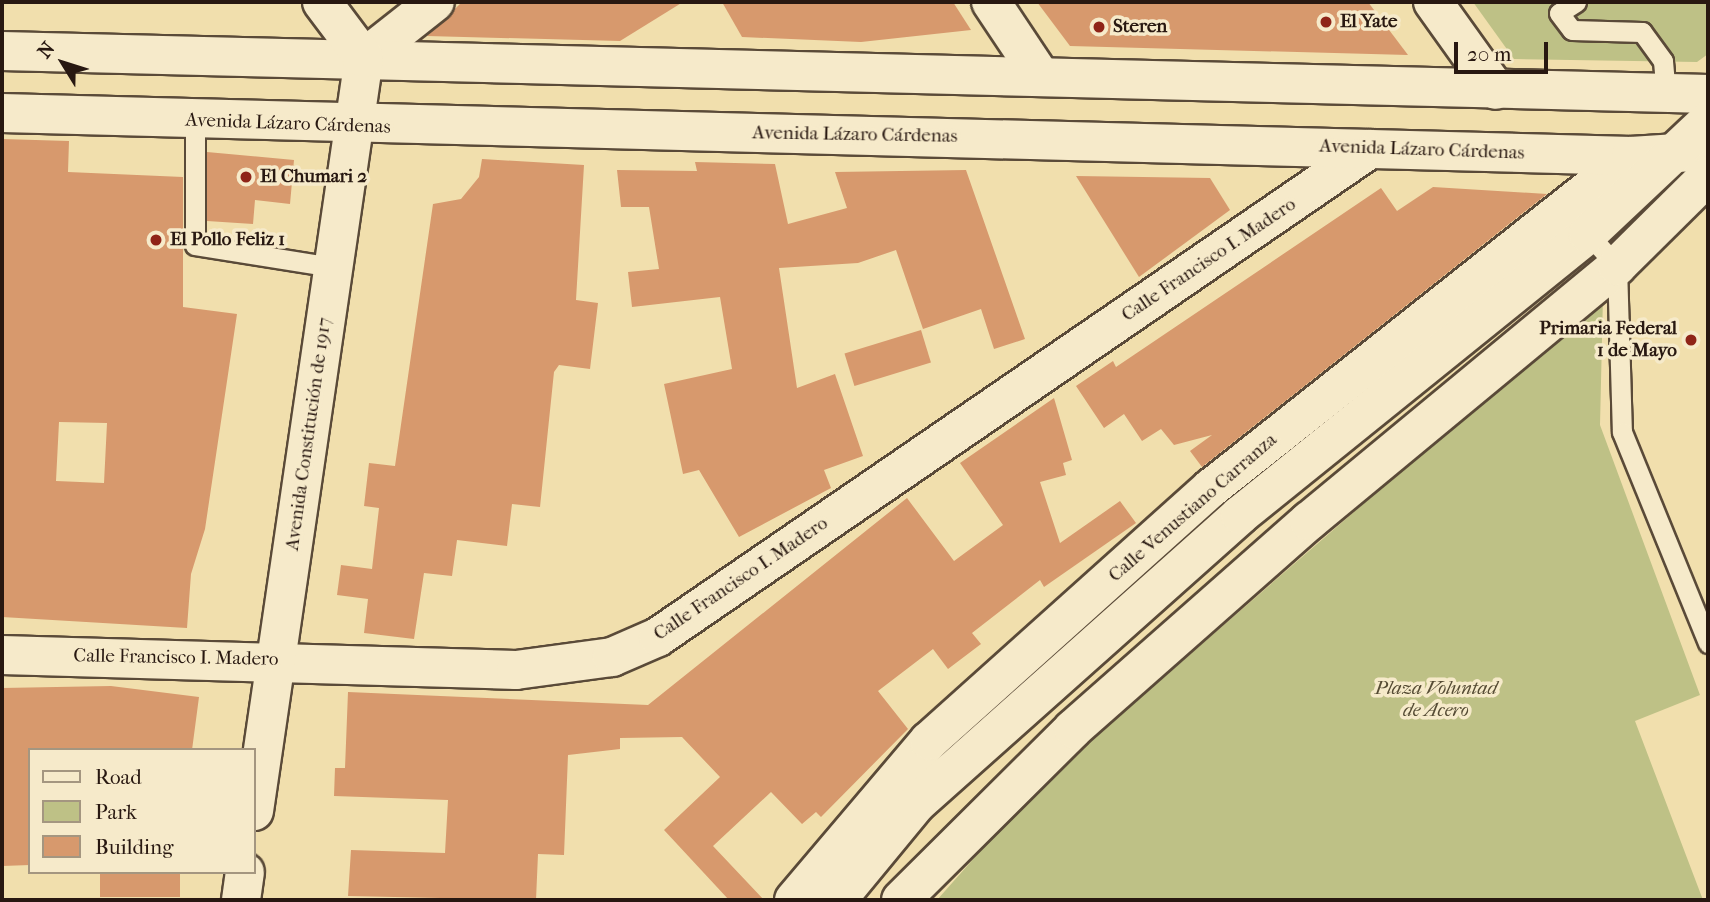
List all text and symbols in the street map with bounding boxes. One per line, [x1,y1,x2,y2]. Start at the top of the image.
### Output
place label: El Yate [1340,11,1397,33]
marker: El Yate [1318,14,1334,30]
place label: Steren [1113,16,1167,38]
marker: Steren [1091,19,1107,35]
north arrow [28,28,98,98]
scale bar [1458,28,1552,72]
text: N [33,38,60,63]
text: 20 m [1467,42,1511,66]
street label: Avenida Lázaro Cárdenas [185,109,391,139]
street label: Avenida Lázaro Cárdenas [752,122,958,148]
street label: Avenida Lázaro Cárdenas [1319,135,1525,165]
place label: El Chumari 2 [260,166,367,188]
marker: El Chumari 2 [238,169,254,185]
street label: Calle Francisco I. Madero [1118,193,1300,327]
place label: El Pollo Feliz 1 [170,229,285,251]
marker: El Pollo Feliz 1 [148,232,164,248]
street label: Avenida Constitución de 1917 [281,316,337,552]
place label: Primaria Federal 1 de Mayo [1539,318,1677,362]
marker: Primaria Federal 1 de Mayo [1683,332,1699,348]
street label: Calle Venustiano Carranza [1104,429,1282,587]
street label: Calle Francisco I. Madero [650,512,832,646]
street label: Calle Francisco I. Madero [73,645,279,671]
park label: Plaza Voluntad de Acero [1375,678,1497,722]
legend [28,748,256,874]
text: Road [95,765,142,789]
text: Park [95,800,137,824]
text: Building [95,835,173,859]

